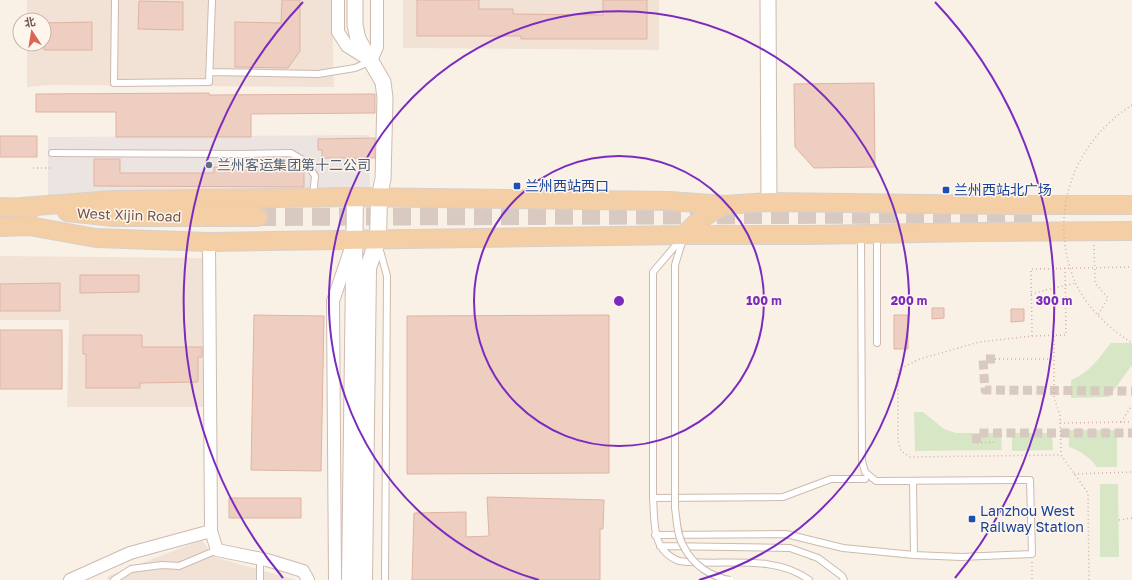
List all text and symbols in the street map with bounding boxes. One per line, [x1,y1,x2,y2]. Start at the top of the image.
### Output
north arrow [12,12,52,52]
text: 北 [23,14,37,29]
place label: 兰州客运集团第十二公司 [217,156,371,173]
marker: 兰州客运集团第十二公司 [204,160,214,170]
place label: 兰州西站西口 [525,177,609,194]
marker: 兰州西站西口 [512,181,522,191]
place label: 兰州西站北广场 [954,181,1052,198]
marker: 兰州西站北广场 [941,185,951,195]
street label: West Xijin Road [77,204,182,225]
text: 100 m [746,293,782,308]
text: 200 m [891,293,927,308]
text: 300 m [1036,293,1072,308]
centre of rings [612,294,626,308]
place label: Lanzhou West Railway Station [980,502,1084,535]
marker: Lanzhou West Railway Station [967,514,977,524]

